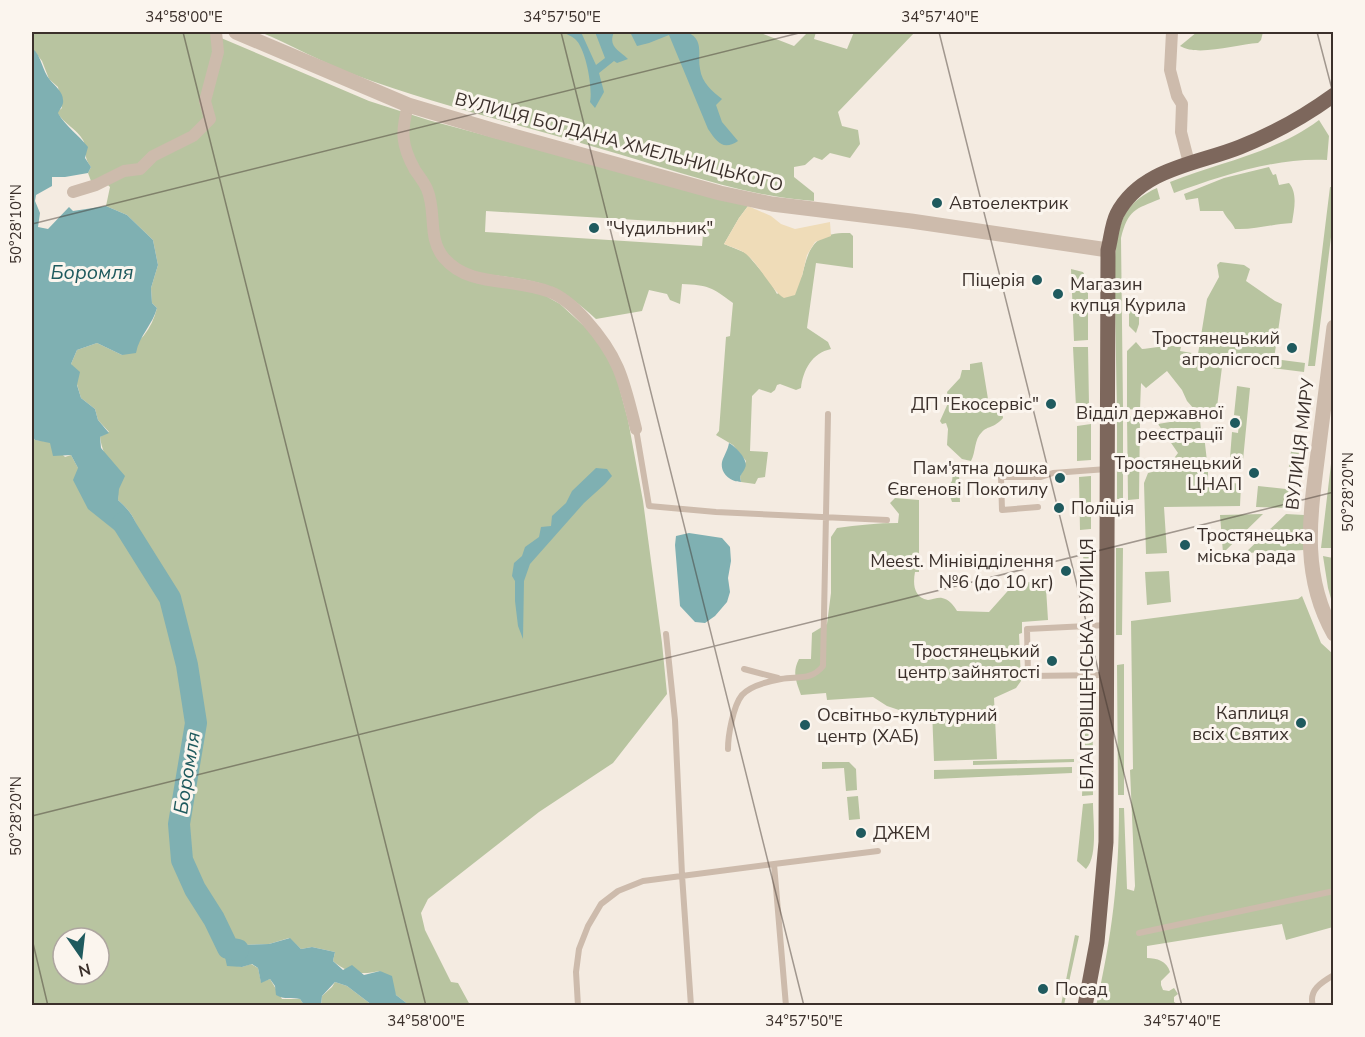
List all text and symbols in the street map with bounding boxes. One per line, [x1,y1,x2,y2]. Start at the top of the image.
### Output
text: 34°58'00"E [145,7,223,27]
text: 34°57'50"E [523,7,601,27]
text: 34°57'40"E [901,7,979,27]
street label: ВУЛИЦЯ БОГДАНА ХМЕЛЬНИЦЬКОГО [452,87,786,197]
text: 50°28'10"N [6,184,26,264]
place label: Автоелектрик [949,191,1069,215]
marker: Автоелектрик [930,196,944,210]
place label: "Чудильник" [606,216,713,240]
marker: "Чудильник" [587,221,601,235]
water label: Боромля [50,259,134,286]
place label: Піцерія [962,268,1025,292]
place label: Магазин купця Курила [1070,272,1186,317]
marker: Піцерія [1030,273,1044,287]
marker: Магазин купця Курила [1051,287,1065,301]
place label: Тростянецький агролісгосп [1152,326,1280,371]
marker: Тростянецький агролісгосп [1285,341,1299,355]
street label: ВУЛИЦЯ МИРУ [1280,376,1320,511]
place label: ДП "Екосервіс" [911,392,1039,416]
marker: ДП "Екосервіс" [1044,397,1058,411]
place label: Відділ державної реєстрації [1076,401,1224,446]
marker: Відділ державної реєстрації [1228,416,1242,430]
place label: Тростянецький ЦНАП [1114,451,1242,496]
text: 50°28'20"N [1338,452,1358,532]
place label: Пам'ятна дошка Євгенові Покотилу [887,456,1049,501]
marker: Тростянецький ЦНАП [1247,466,1261,480]
marker: Пам'ятна дошка Євгенові Покотилу [1053,471,1067,485]
place label: Поліція [1071,496,1134,520]
marker: Поліція [1052,501,1066,515]
place label: Тростянецька міська рада [1197,523,1313,568]
street label: БЛАГОВІЩЕНСЬКА ВУЛИЦЯ [1075,538,1099,790]
marker: Тростянецька міська рада [1178,538,1192,552]
place label: Meest. Мінівідділення №6 (до 10 кг) [870,549,1054,594]
marker: Meest. Мінівідділення №6 (до 10 кг) [1059,564,1073,578]
place label: Тростянецький центр зайнятості [897,639,1040,684]
marker: Тростянецький центр зайнятості [1045,654,1059,668]
place label: Каплиця всіх Святих [1192,701,1289,746]
place label: Освітньо-культурний центр (ХАБ) [817,703,997,748]
marker: Каплиця всіх Святих [1294,716,1308,730]
marker: Освітньо-культурний центр (ХАБ) [798,718,812,732]
water label: Боромля [167,730,207,816]
text: 50°28'20"N [6,776,26,856]
place label: ДЖЕМ [873,821,930,845]
marker: ДЖЕМ [854,826,868,840]
north arrow [51,926,111,986]
text: N [76,957,93,982]
place label: Посад [1055,977,1108,1001]
marker: Посад [1036,982,1050,996]
text: 34°58'00"E [387,1011,465,1031]
text: 34°57'50"E [765,1011,843,1031]
text: 34°57'40"E [1143,1011,1221,1031]

